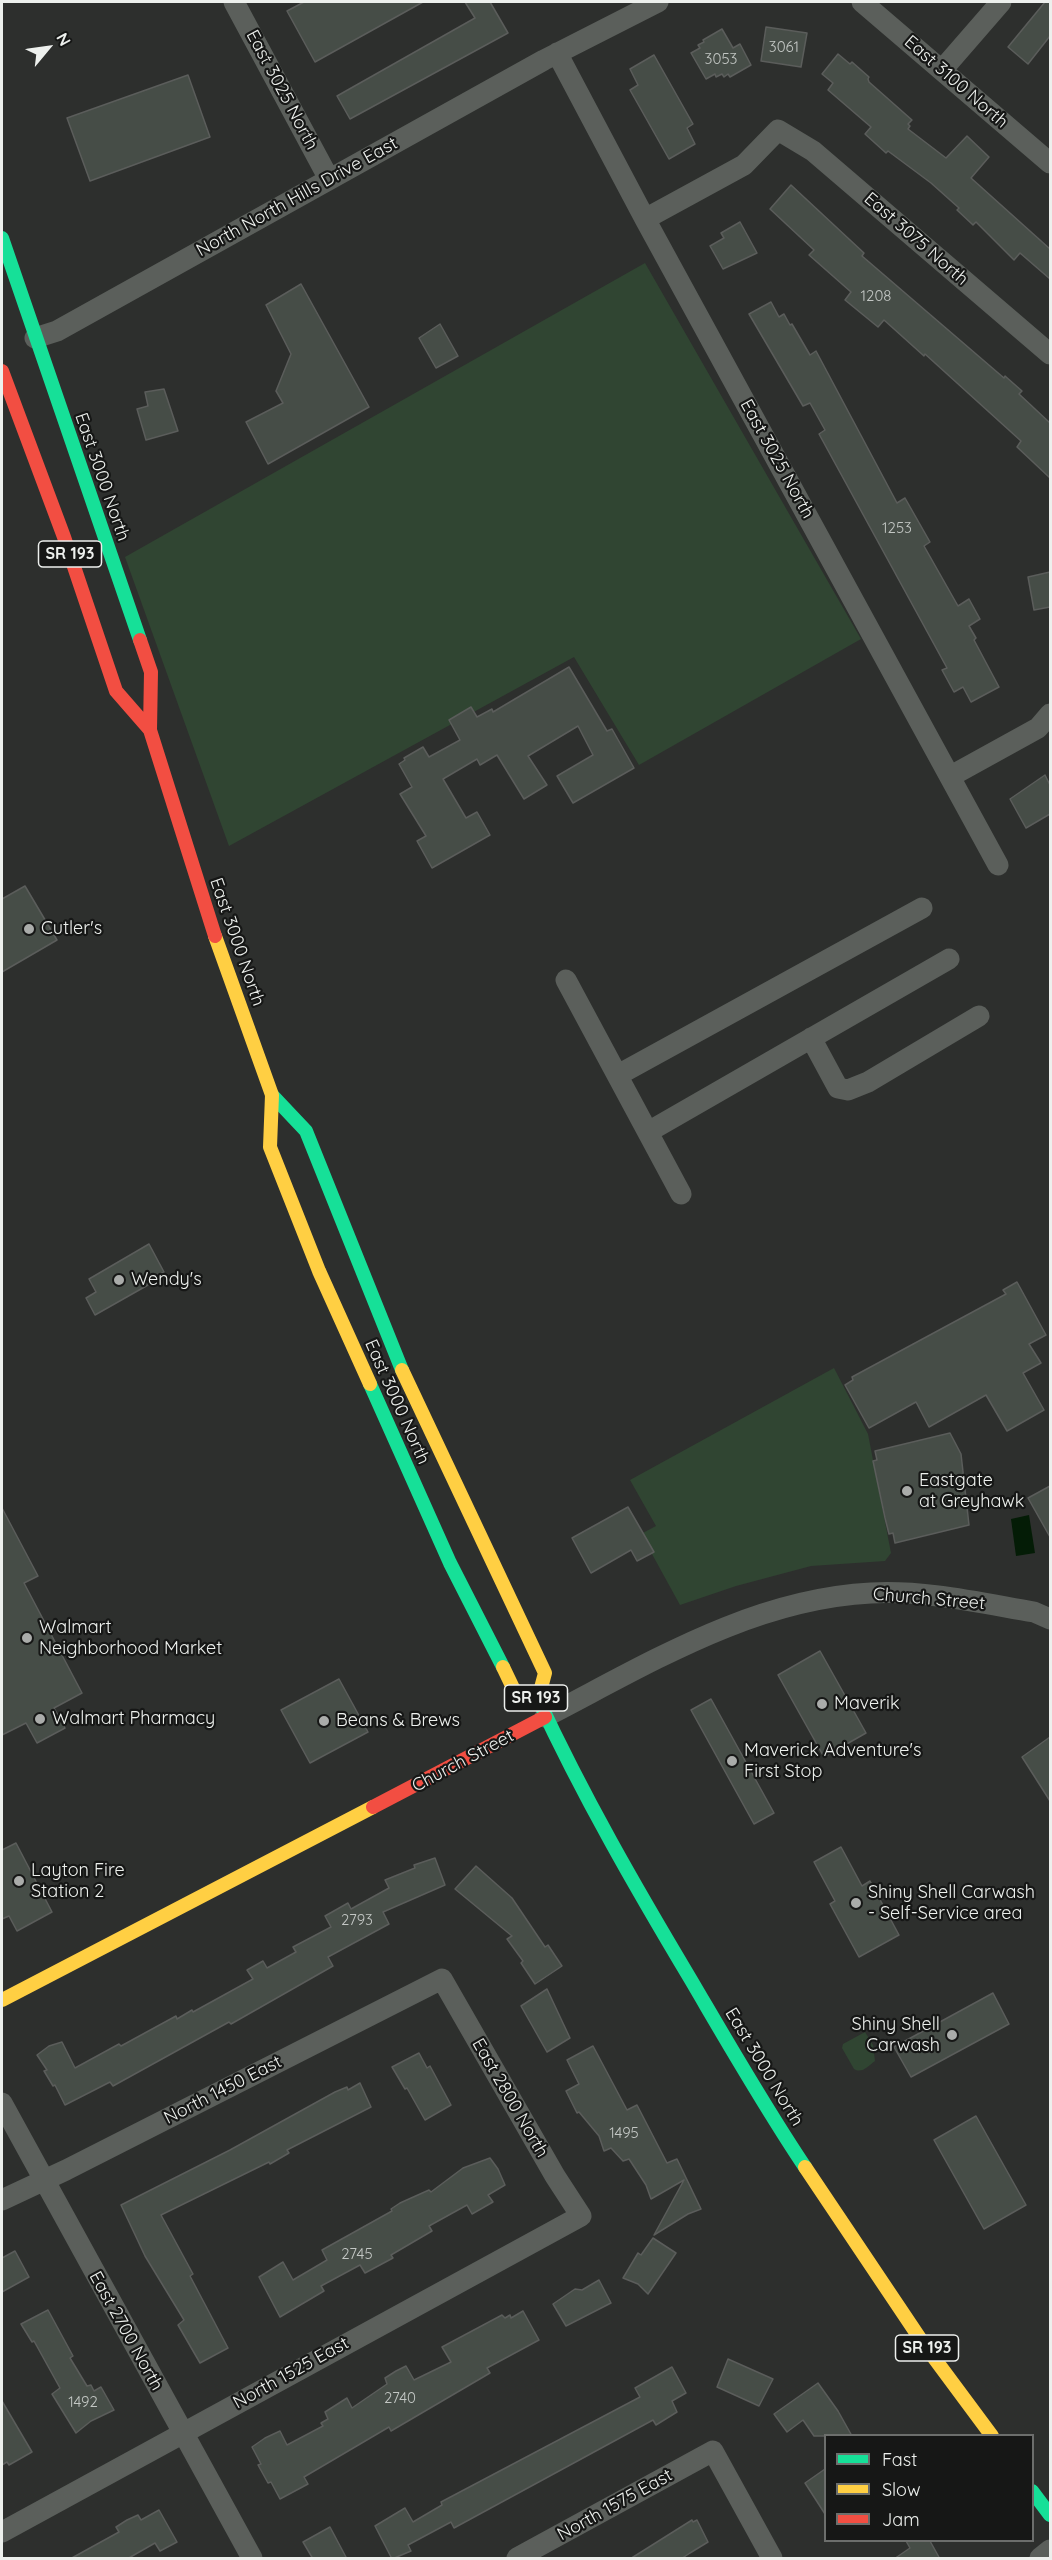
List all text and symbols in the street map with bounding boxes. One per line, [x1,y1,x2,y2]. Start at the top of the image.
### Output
north arrow [18,18,78,78]
street label: East 3025 North [241,26,323,154]
text: N [52,29,75,49]
street label: East 3100 North [900,31,1012,133]
house number: 3061 [769,38,799,56]
house number: 3053 [705,50,737,68]
street label: North North Hills Drive East [193,133,401,261]
street label: East 3075 North [860,188,972,290]
house number: 1208 [861,287,891,305]
street label: East 3025 North [735,396,819,522]
street label: East 3000 North [70,410,134,544]
house number: 1253 [882,519,912,537]
road number: SR 193 [38,541,101,567]
street label: East 3000 North [205,875,269,1009]
place label: Cutler's [41,918,102,940]
marker: Cutler's [22,922,36,936]
place label: Wendy's [131,1269,202,1291]
marker: Wendy's [112,1273,126,1287]
street label: East 3000 North [360,1336,434,1468]
place label: Eastgate at Greyhawk [919,1470,1024,1512]
marker: Eastgate at Greyhawk [900,1484,914,1498]
street label: Church Street [872,1583,986,1615]
place label: Walmart Neighborhood Market [39,1617,222,1660]
marker: Walmart Neighborhood Market [20,1631,34,1645]
road number: SR 193 [504,1685,568,1711]
place label: Maverik [834,1693,900,1715]
marker: Maverik [815,1697,829,1711]
place label: Walmart Pharmacy [52,1708,215,1730]
place label: Beans & Brews [336,1710,460,1732]
marker: Walmart Pharmacy [33,1712,47,1726]
marker: Beans & Brews [317,1714,331,1728]
street label: Church Street [408,1725,518,1797]
place label: Maverick Adventure's First Stop [744,1740,921,1782]
marker: Maverick Adventure's First Stop [725,1754,739,1768]
place label: Layton Fire Station 2 [31,1860,125,1902]
marker: Layton Fire Station 2 [12,1874,26,1888]
place label: Shiny Shell Carwash - Self-Service area [868,1882,1035,1924]
marker: Shiny Shell Carwash - Self-Service area [849,1896,863,1910]
house number: 2793 [341,1911,373,1929]
street label: East 3000 North [720,2004,808,2130]
place label: Shiny Shell Carwash [852,2014,940,2056]
marker: Shiny Shell Carwash [945,2028,959,2042]
street label: East 2800 North [467,2035,553,2161]
street label: North 1450 East [161,2051,285,2129]
house number: 1495 [609,2124,639,2142]
house number: 2745 [341,2245,373,2263]
street label: East 2700 North [84,2268,168,2394]
street label: North 1525 East [229,2332,353,2414]
road number: SR 193 [896,2335,958,2361]
house number: 2740 [384,2389,416,2407]
house number: 1492 [68,2393,98,2411]
legend [824,2434,1034,2542]
text: Fast [882,2448,917,2471]
street label: North 1575 East [554,2464,676,2546]
text: Slow [882,2478,920,2501]
text: Jam [882,2508,920,2531]

